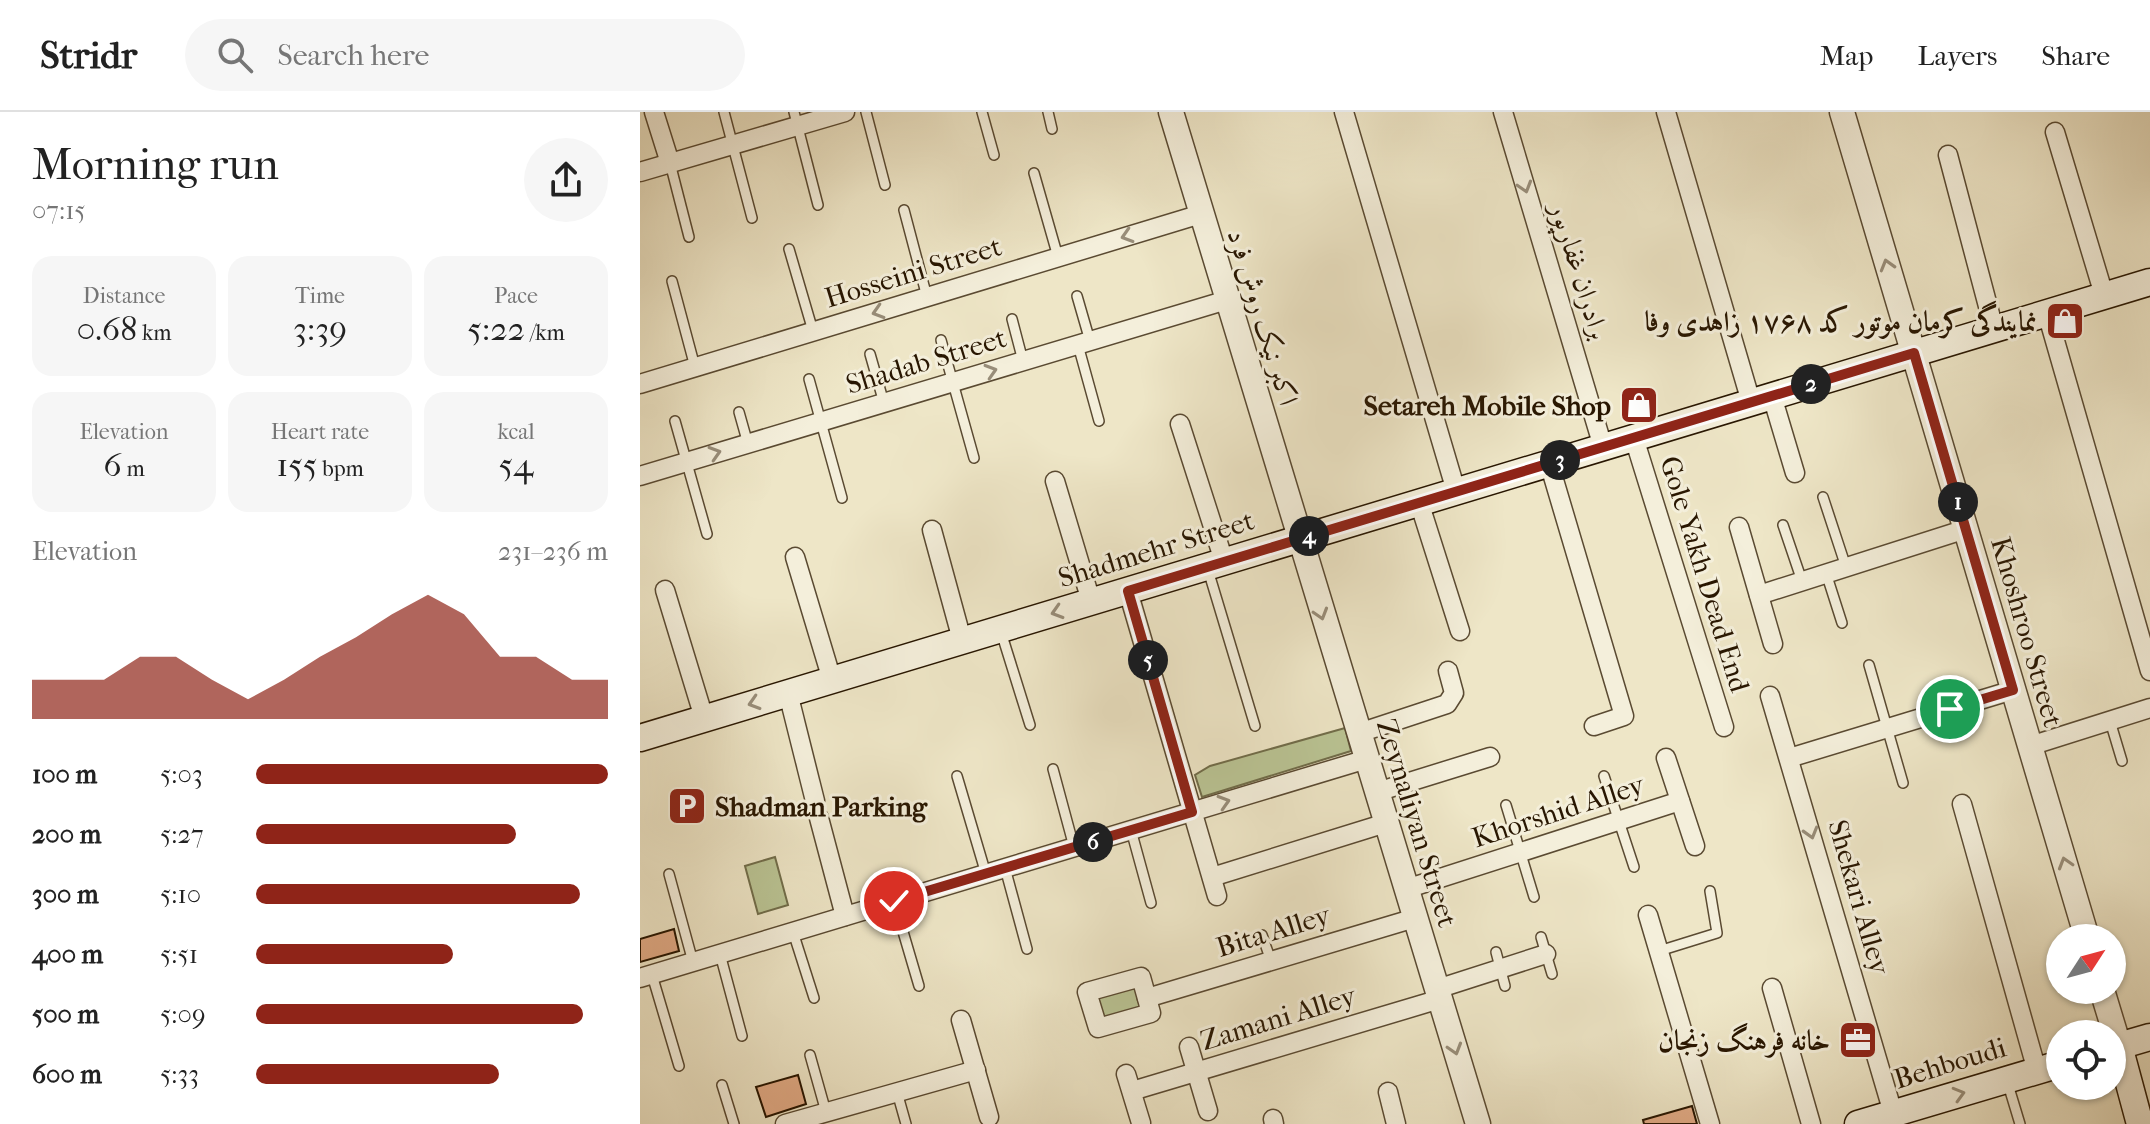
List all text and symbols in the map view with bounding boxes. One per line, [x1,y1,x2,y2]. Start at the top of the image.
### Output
search box [185,19,745,91]
text: Stridr [40,33,137,78]
icon: search [213,33,257,77]
text: Search here [277,38,429,73]
text: Map [1820,39,1873,72]
text: Layers [1917,39,1997,72]
text: Share [2041,39,2110,72]
button: share [524,138,608,222]
text: Morning run [32,139,279,190]
one-way arrow [1516,179,1532,193]
text: 07:15 [32,195,86,226]
street label: برادران غفارپور [1539,196,1616,345]
street label: اکبر نیک روش فرد [1220,225,1305,409]
one-way arrow [1120,227,1134,243]
street label: Hosseini Street [821,229,1005,315]
one-way arrow [1880,258,1896,272]
text: Distance [83,283,165,309]
text: Time [295,283,345,309]
text: Pace [494,283,538,309]
place label: نمایندگی کرمان موتور کد ۱۷۶۸ زاهدی وفا [1644,300,2037,339]
shop icon: نمایندگی کرمان موتور کد ۱۷۶۸ زاهدی وفا [2044,300,2086,342]
one-way arrow [872,303,885,319]
text: 0.68 [76,309,137,349]
text: 3:39 [293,309,347,349]
text: 5:22 [467,309,525,349]
text: km [137,320,172,346]
text: /km [525,320,565,346]
street label: Shadab Street [842,321,1010,401]
one-way arrow [983,364,997,380]
pin: 2 [1791,364,1831,404]
text: 2 [1805,371,1817,397]
shop icon: Setareh Mobile Shop [1618,384,1660,426]
place label: Setareh Mobile Shop [1364,389,1611,422]
text: Elevation [80,419,168,445]
text: Heart rate [271,419,369,445]
text: kcal [497,419,535,445]
pin: 3 [1540,440,1580,480]
text: 6 [103,445,122,485]
text: 155 [276,445,317,485]
text: 54 [499,445,533,485]
one-way arrow [707,446,721,462]
text: 3 [1555,447,1565,473]
street label: Gole Yakh Dead End [1653,452,1757,697]
text: m [122,456,145,482]
text: bpm [317,456,364,482]
pin: 1 [1938,482,1978,522]
text: 1 [1954,489,1962,515]
street label: Shadmehr Street [1054,504,1258,594]
pin: 4 [1289,516,1329,556]
text: 4 [1303,523,1316,549]
street label: Khoshroo Street [1984,533,2070,731]
text: Elevation [32,536,137,567]
text: 231–236 m [498,536,608,567]
one-way arrow [1050,603,1064,619]
one-way arrow [1312,606,1328,620]
pin: 5 [1128,640,1168,680]
text: 5 [1143,647,1153,673]
pin [1916,675,1984,743]
icon: arrive [1928,687,1972,731]
one-way arrow [748,694,762,710]
street label: Zeynaliyan Street [1370,715,1464,931]
text: 100 m [32,759,97,790]
text: 5:03 [160,759,203,790]
street label: Khorshid Alley [1468,767,1649,854]
parking icon: Shadman Parking [666,785,708,827]
place label: Shadman Parking [715,790,928,823]
one-way arrow [1217,795,1230,811]
street label: Shekari Alley [1821,816,1897,979]
text: 200 m [32,819,101,850]
text: 5:27 [160,819,203,850]
pin: 6 [1073,822,1113,862]
one-way arrow [1802,825,1818,839]
text: 6 [1087,829,1099,855]
one-way arrow [2058,857,2074,871]
pin [860,867,928,935]
text: 300 m [32,879,99,910]
text: 5:10 [160,879,201,910]
icon: check [872,879,916,923]
street label: Bita Alley [1212,898,1335,964]
north arrow [2046,924,2126,1004]
map controls [2046,924,2126,1100]
text: 400 m [32,939,103,970]
text: 5:51 [160,939,198,970]
street label: Zamani Alley [1196,978,1361,1057]
text: 500 m [32,999,99,1030]
text: 5:09 [160,999,206,1030]
office icon: خانه فرهنگ زنجان [1837,1019,1879,1061]
button: locate [2046,1020,2126,1100]
place label: خانه فرهنگ زنجان [1658,1022,1830,1059]
street label: Behboudi [1890,1030,2010,1096]
one-way arrow [1446,1042,1462,1056]
text: 600 m [32,1059,102,1090]
text: 5:33 [160,1059,199,1090]
one-way arrow [1952,1087,1966,1103]

